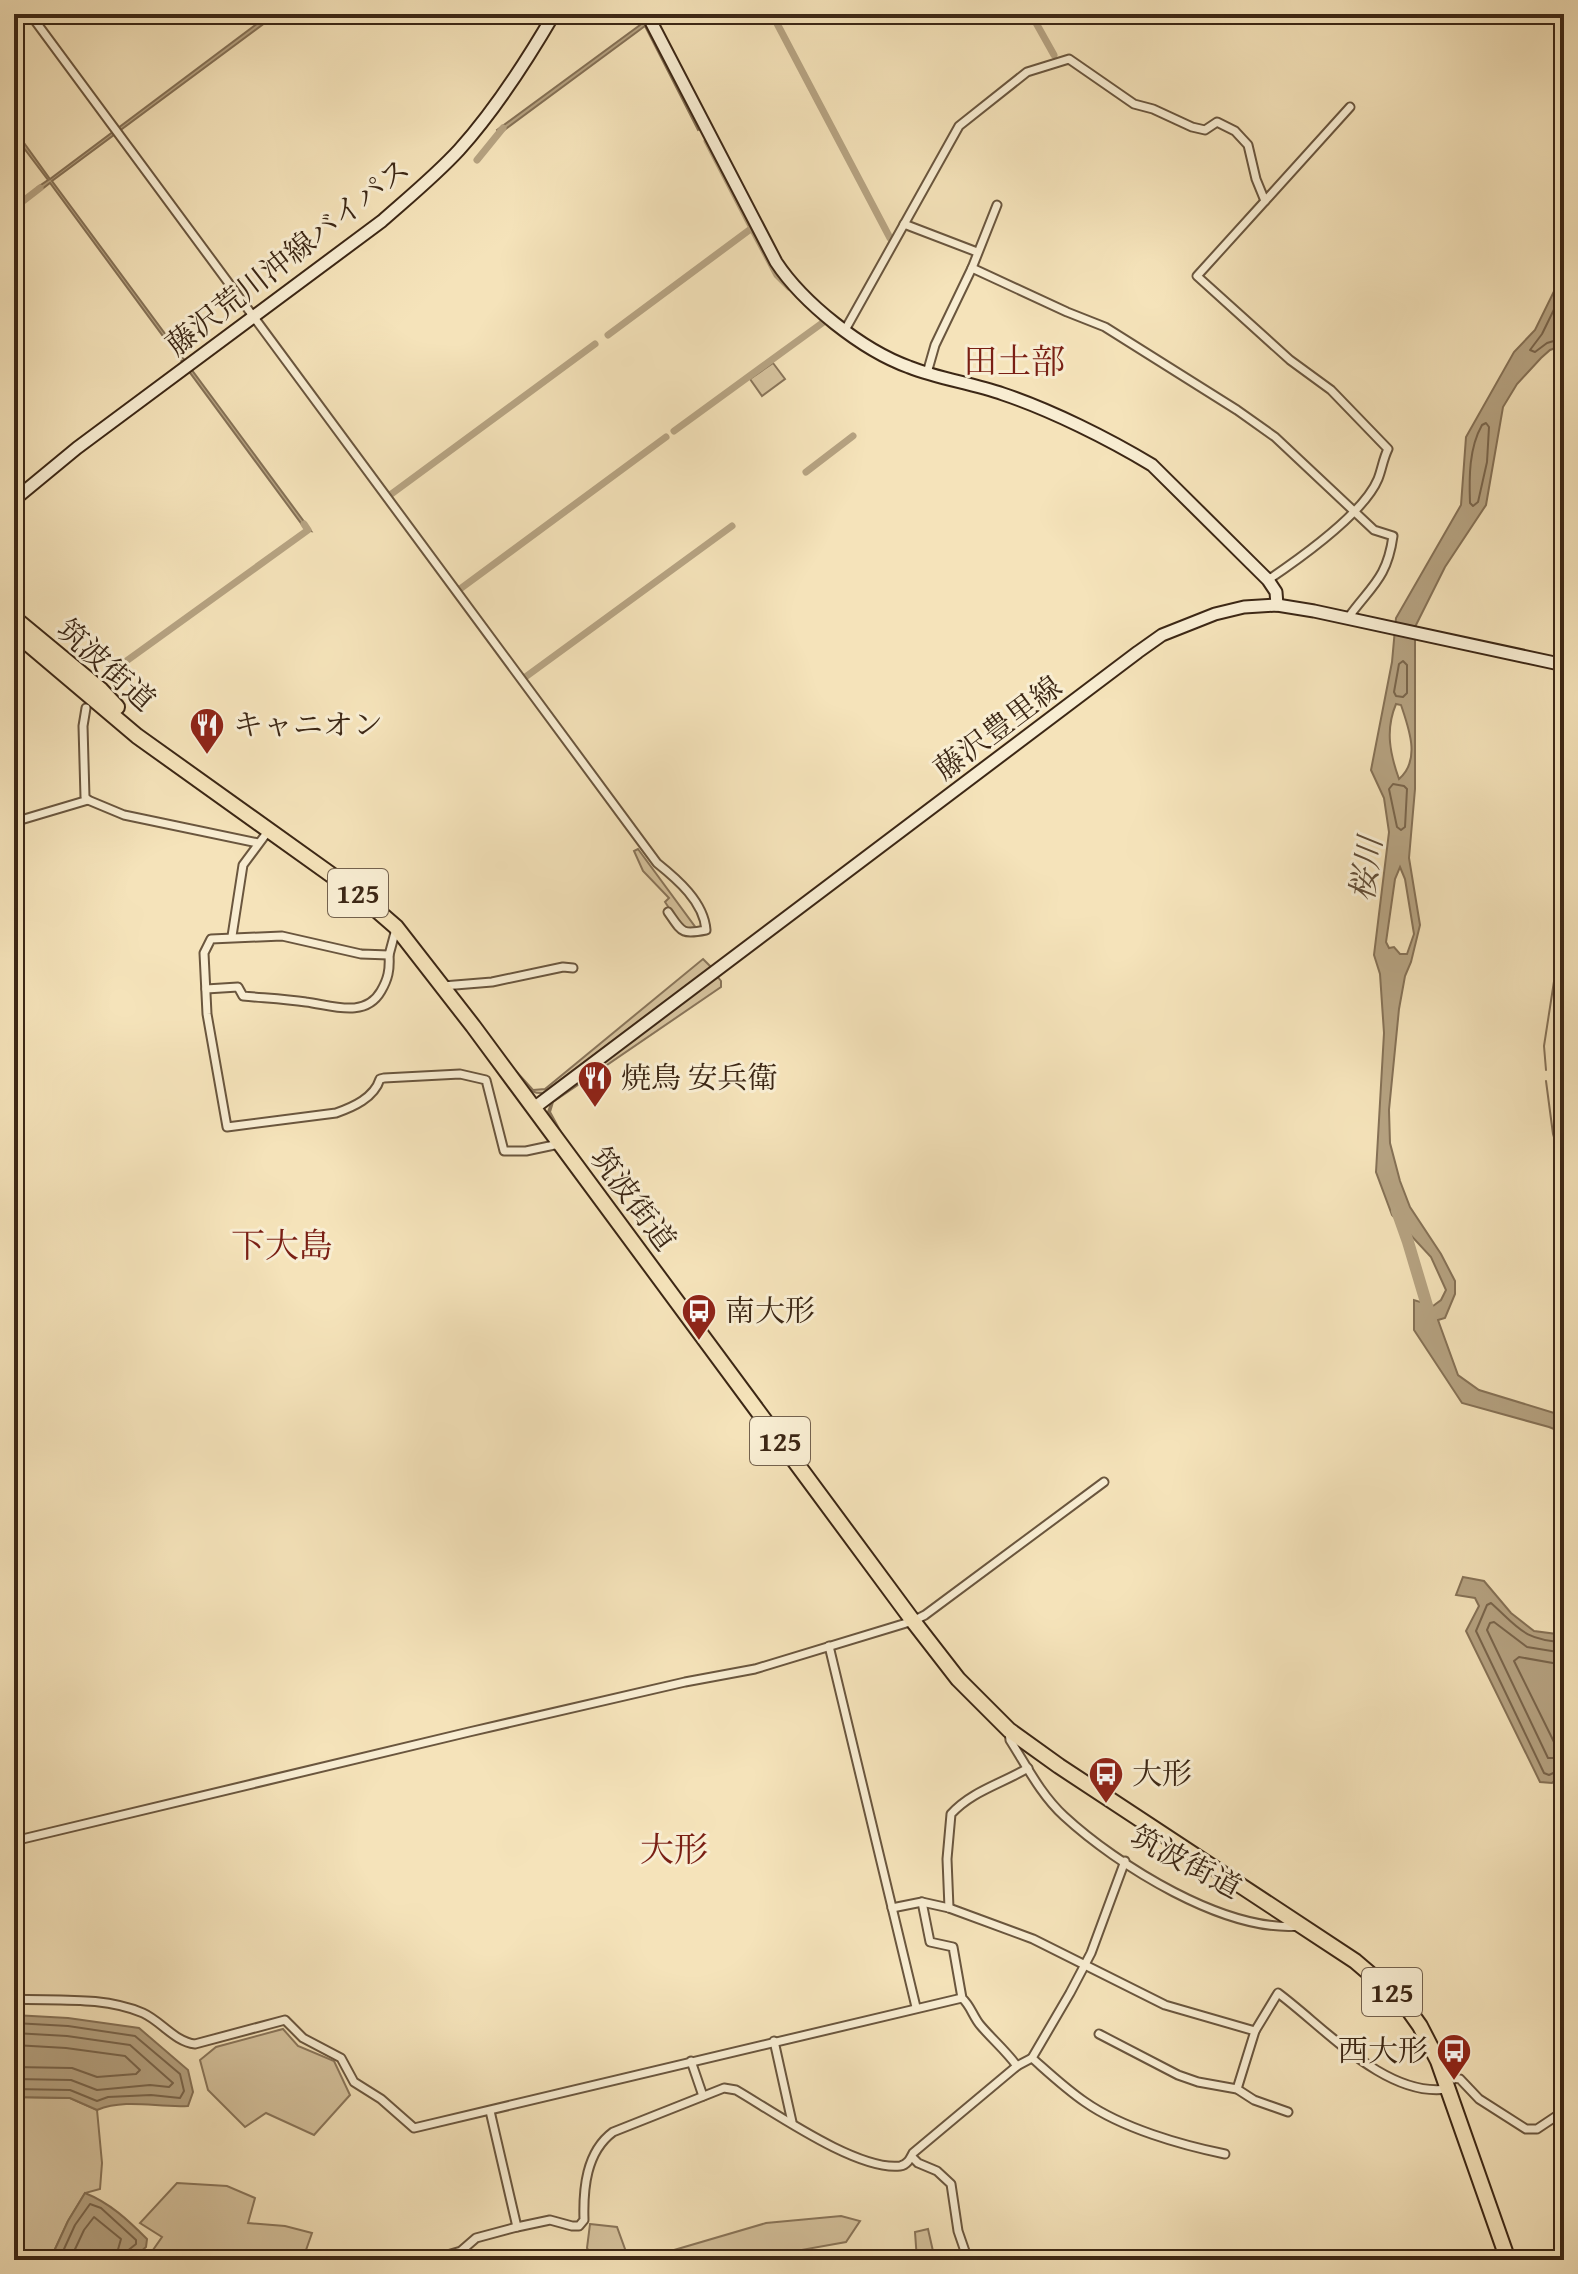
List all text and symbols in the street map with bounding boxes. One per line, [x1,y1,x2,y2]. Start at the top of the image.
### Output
street label: 藤沢荒川沖線バイパス [156,147,419,366]
district label: 田土部 [963,336,1065,385]
street label: 筑波街道 [47,608,166,721]
street label: 藤沢豊里線 [924,664,1071,790]
place label: キャニオン [233,702,383,746]
restaurant icon: キャニオン [188,706,226,756]
water label: 桜川 [1338,831,1394,904]
road number: 125 [328,869,388,917]
place label: 焼鳥 安兵衛 [621,1055,778,1099]
restaurant icon: 焼鳥 安兵衛 [576,1059,614,1109]
street label: 筑波街道 [580,1137,687,1260]
district label: 下大島 [231,1220,333,1269]
place label: 南大形 [725,1288,815,1332]
bus stop icon: 南大形 [680,1292,718,1342]
road number: 125 [750,1417,810,1465]
place label: 大形 [1132,1751,1192,1795]
bus stop icon: 大形 [1087,1755,1125,1805]
street label: 筑波街道 [1123,1814,1250,1909]
district label: 大形 [640,1824,708,1873]
road number: 125 [1362,1968,1422,2016]
place label: 西大形 [1338,2028,1428,2072]
bus stop icon: 西大形 [1435,2032,1473,2082]

